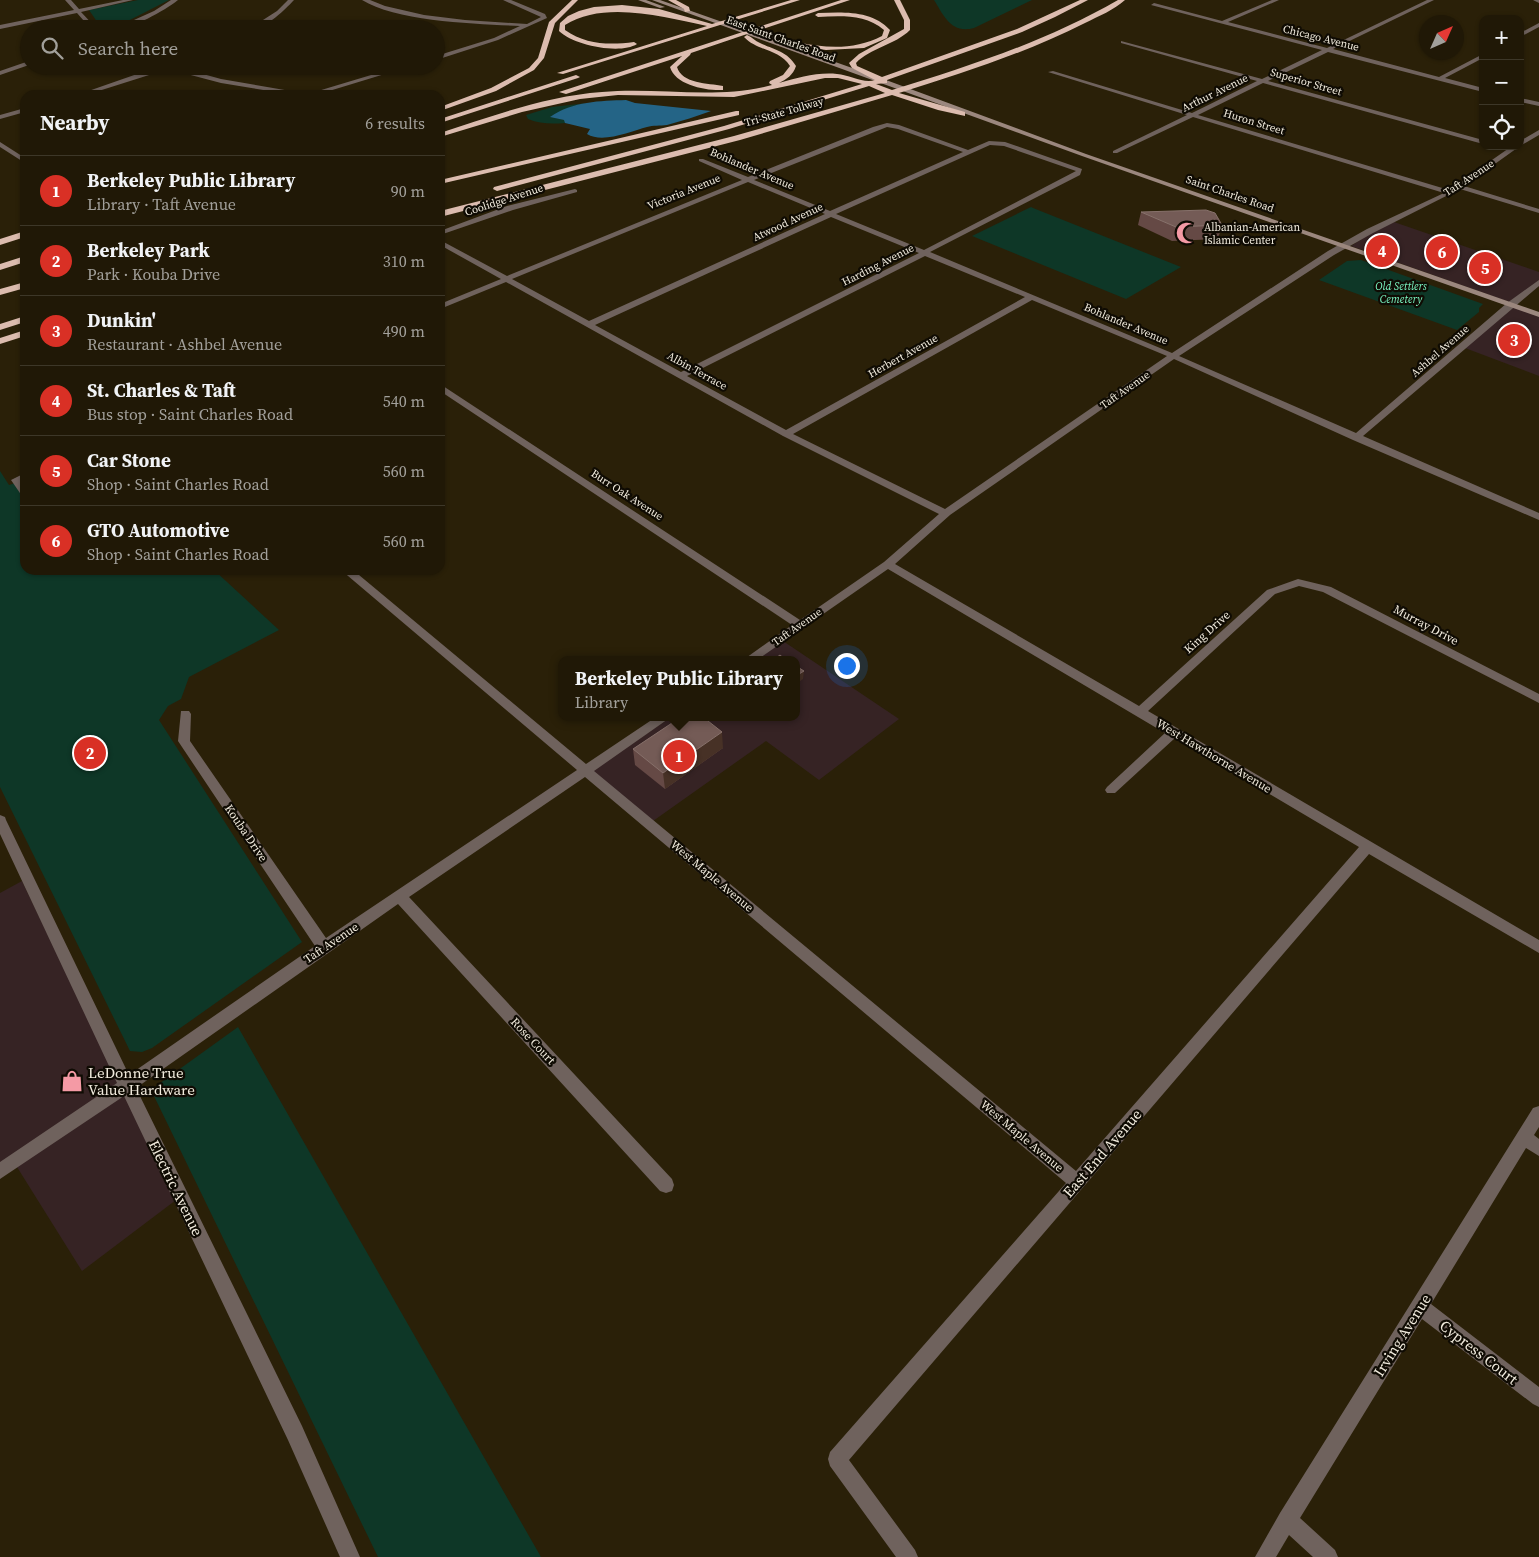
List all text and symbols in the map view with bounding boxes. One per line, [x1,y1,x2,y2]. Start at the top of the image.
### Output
street label: East Saint Charles Road [724,12,838,66]
north arrow [1419,15,1464,60]
map controls [1479,15,1524,150]
button: + [1479,15,1524,60]
search box [20,20,445,75]
street label: Chicago Avenue [1281,21,1361,55]
icon: search [38,34,66,62]
text: Search here [78,35,178,61]
button: − [1479,60,1524,105]
street label: Superior Street [1269,65,1344,99]
street label: Arthur Avenue [1179,70,1251,116]
street label: Tri-State Tollway [743,93,826,130]
button: locate [1479,105,1524,150]
street label: Huron Street [1222,106,1287,139]
text: Nearby [40,108,110,137]
text: 6 results [365,112,425,134]
street label: Bohlander Avenue [708,145,797,194]
street label: Taft Avenue [1441,156,1498,200]
text: Berkeley Public Library [87,167,295,193]
street label: Victoria Avenue [645,170,723,213]
street label: Saint Charles Road [1184,172,1277,216]
text: 1 [52,180,60,202]
text: 90 m [391,180,425,202]
street label: Coolidge Avenue [463,180,545,220]
text: Library · Taft Avenue [87,193,236,215]
street label: Atwood Avenue [750,199,826,245]
mosque icon: Albanian-American Islamic Center [1174,220,1200,246]
place label: Albanian-American Islamic Center [1204,220,1300,248]
pin: 4 [1366,232,1398,270]
pin: 6 [1426,233,1458,271]
text: Berkeley Park [87,237,210,263]
street label: Harding Avenue [839,240,917,290]
pin: 5 [1469,249,1501,287]
text: 2 [52,250,60,272]
text: 310 m [383,250,425,272]
text: Park · Kouba Drive [87,263,220,285]
park label: Old Settlers Cemetery [1375,279,1427,307]
street label: Bohlander Avenue [1082,300,1171,349]
text: Dunkin' [87,307,156,333]
text: 3 [52,320,60,342]
text: 490 m [383,320,425,342]
street label: Ashbel Avenue [1408,321,1473,380]
pin: 3 [1498,321,1530,359]
street label: Herbert Avenue [865,330,941,381]
text: Restaurant · Ashbel Avenue [87,333,282,355]
street label: Albin Terrace [664,348,730,394]
street label: Taft Avenue [1097,367,1153,413]
text: St. Charles & Taft [87,377,236,403]
text: 4 [52,390,60,412]
text: 540 m [383,390,425,412]
text: Bus stop · Saint Charles Road [87,403,293,425]
text: Car Stone [87,447,171,473]
text: 5 [52,460,60,482]
text: 560 m [383,460,425,482]
street label: Burr Oak Avenue [588,466,666,524]
text: Shop · Saint Charles Road [87,473,269,495]
text: GTO Automotive [87,517,230,543]
text: 6 [52,530,60,552]
text: 560 m [383,530,425,552]
text: Shop · Saint Charles Road [87,543,269,565]
street label: Murray Drive [1391,601,1461,649]
street label: Taft Avenue [769,604,825,650]
street label: King Drive [1181,607,1233,657]
your location [834,653,860,679]
popup [558,656,800,721]
text: Berkeley Public Library [575,665,783,691]
text: Library [575,691,628,713]
street label: West Hawthorne Avenue [1154,715,1274,797]
pin: 2 [74,734,106,772]
pin: 1 [663,737,695,775]
street label: Kouba Drive [221,801,271,865]
street label: West Maple Avenue [667,836,757,916]
street label: Taft Avenue [300,919,362,967]
street label: Rose Court [507,1014,559,1068]
place label: LeDonne True Value Hardware [88,1062,195,1100]
shop icon: LeDonne True Value Hardware [59,1068,85,1094]
street label: West Maple Avenue [977,1096,1067,1176]
street label: East End Avenue [1058,1104,1147,1202]
street label: Electric Avenue [144,1137,208,1240]
street label: Irving Avenue [1368,1289,1436,1380]
street label: Cypress Court [1435,1315,1523,1389]

